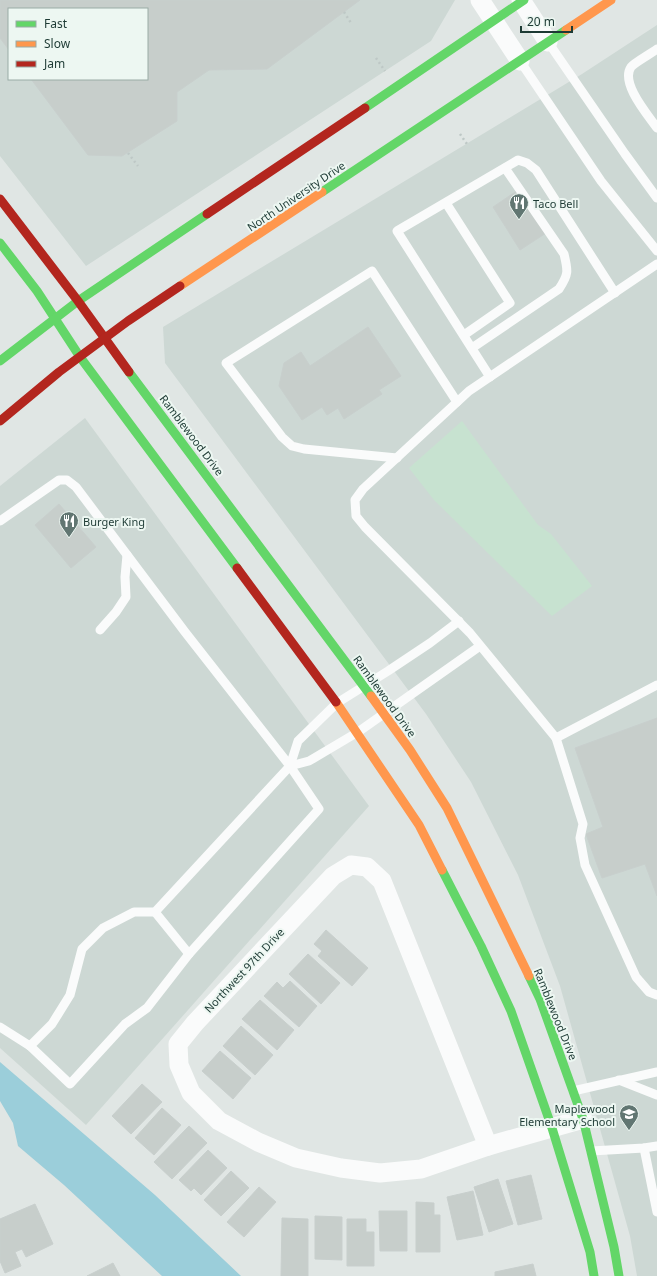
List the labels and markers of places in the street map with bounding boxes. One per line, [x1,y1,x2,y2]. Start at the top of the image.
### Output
restaurant icon: Taco Bell [508,192,530,220]
place label: Taco Bell [533,196,578,211]
restaurant icon: Burger King [58,510,80,538]
place label: Burger King [83,514,145,529]
place label: Maplewood Elementary School [519,1101,615,1129]
school or university icon: Maplewood Elementary School [618,1103,640,1131]

